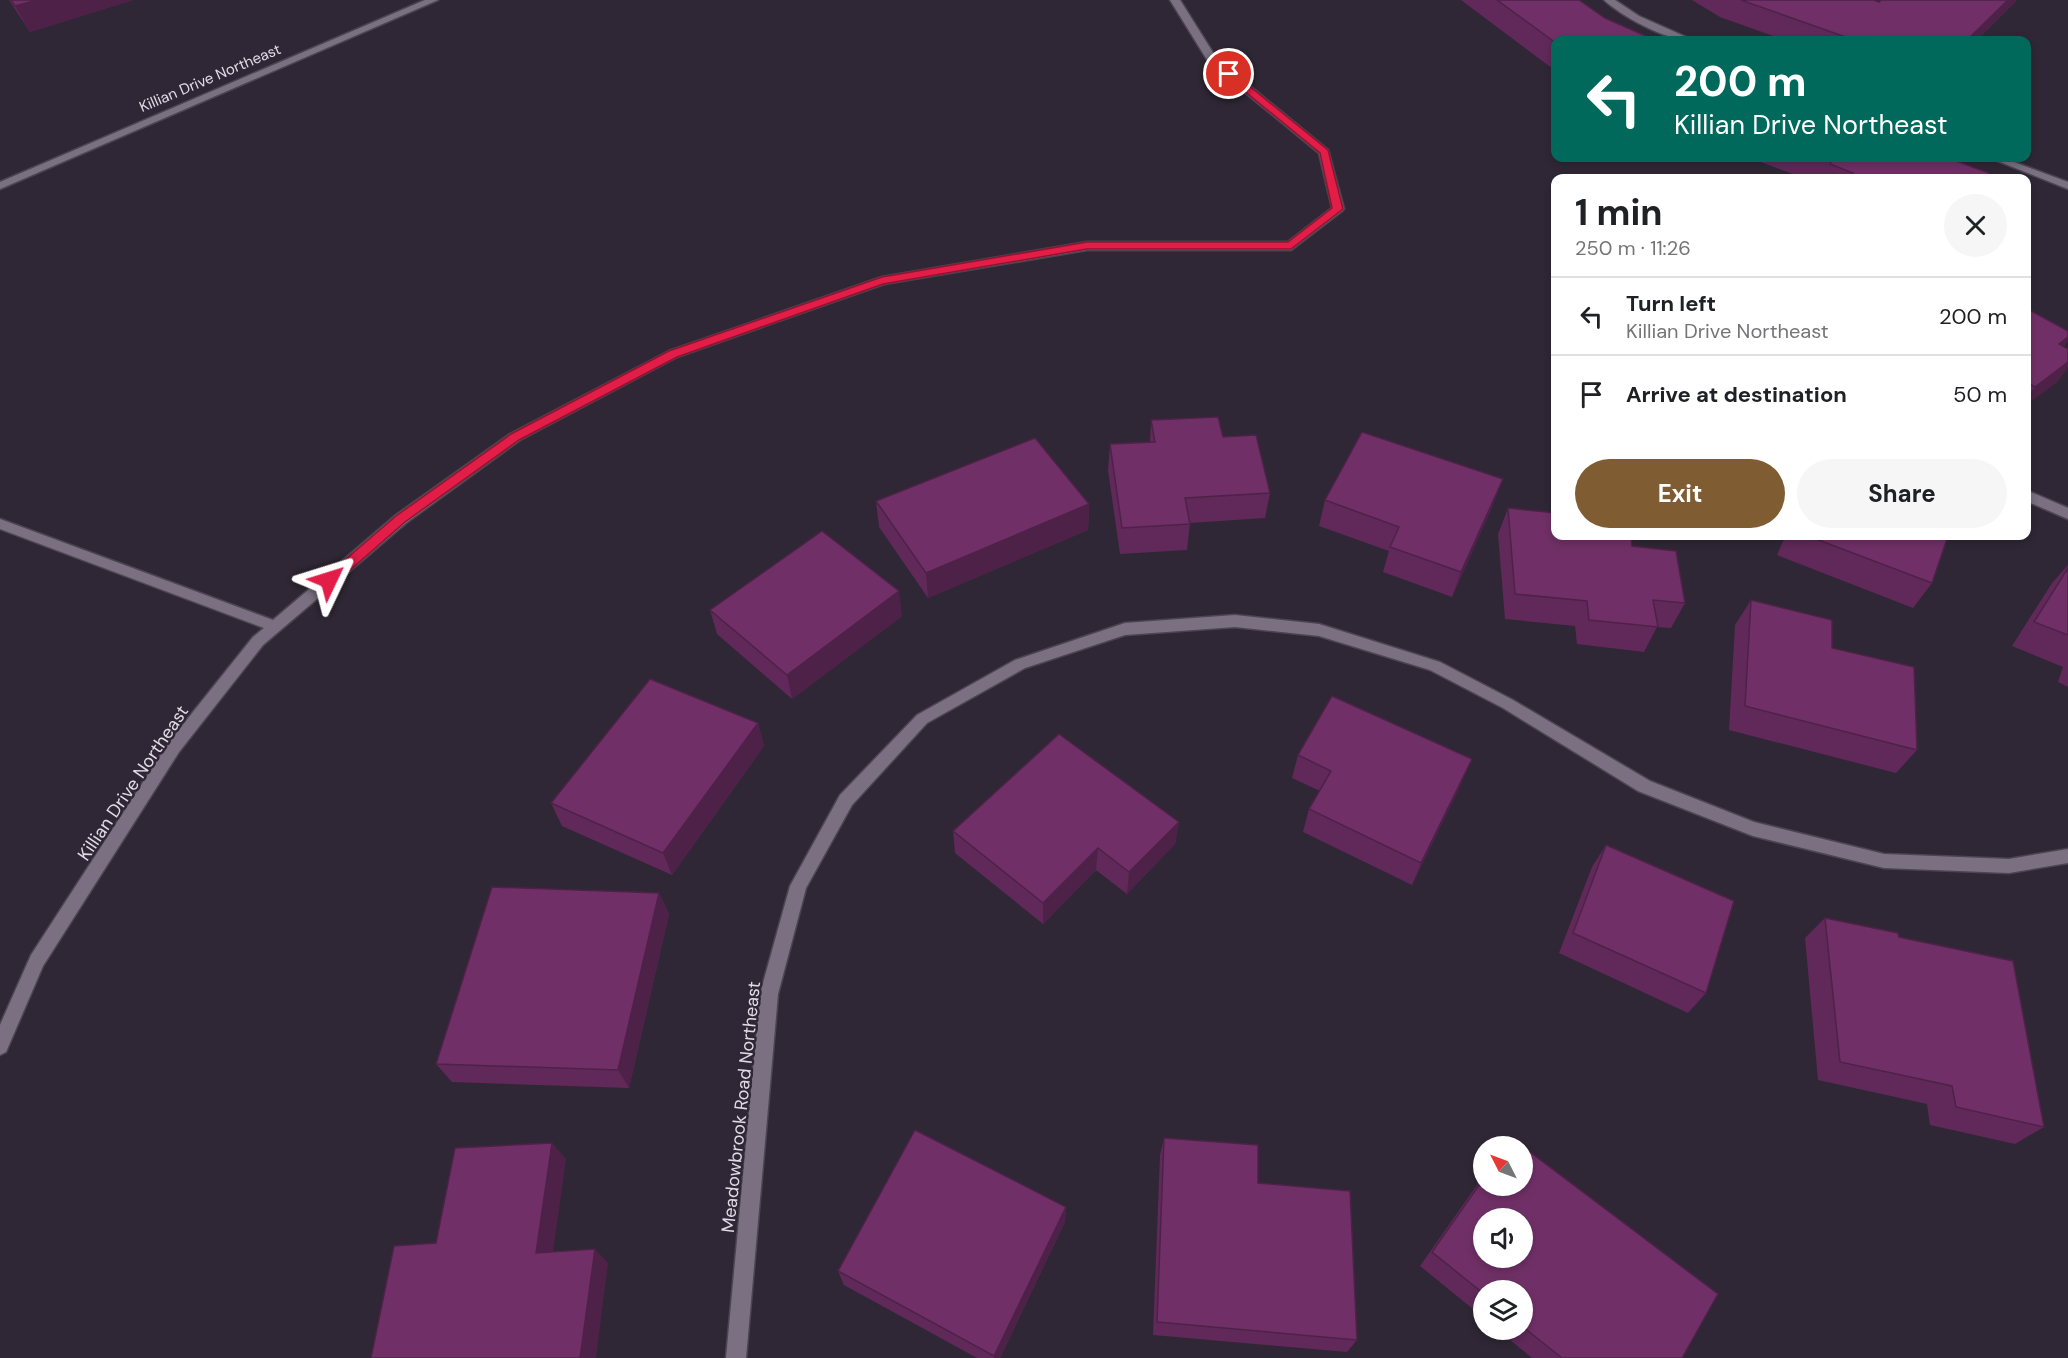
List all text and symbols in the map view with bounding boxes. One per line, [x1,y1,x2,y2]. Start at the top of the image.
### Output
street label: Killian Drive Northeast [136,39,284,117]
pin [1203,48,1254,99]
text: 200 m [1674,54,1807,109]
icon: arrive [1212,57,1245,90]
icon: left [1575,60,1653,138]
text: Killian Drive Northeast [1674,107,1948,142]
text: 1 min [1575,189,1663,236]
button: close [1944,194,2007,257]
text: 250 m · 11:26 [1575,235,1691,261]
text: Turn left [1626,289,1716,318]
icon: left [1575,300,1608,333]
text: 200 m [1939,302,2007,331]
text: Killian Drive Northeast [1626,318,1829,344]
icon: arrive [1575,378,1608,411]
text: Arrive at destination [1626,380,1847,409]
text: 50 m [1953,380,2007,409]
button: Exit [1575,459,1785,528]
button: Share [1797,459,2007,528]
position arrow [297,548,361,612]
street label: Killian Drive Northeast [72,701,194,865]
street label: Meadowbrook Road Northeast [716,980,766,1234]
north arrow [1473,1136,1533,1196]
map controls [1473,1136,1533,1340]
button: sound [1473,1208,1533,1268]
button: layers [1473,1280,1533,1340]

